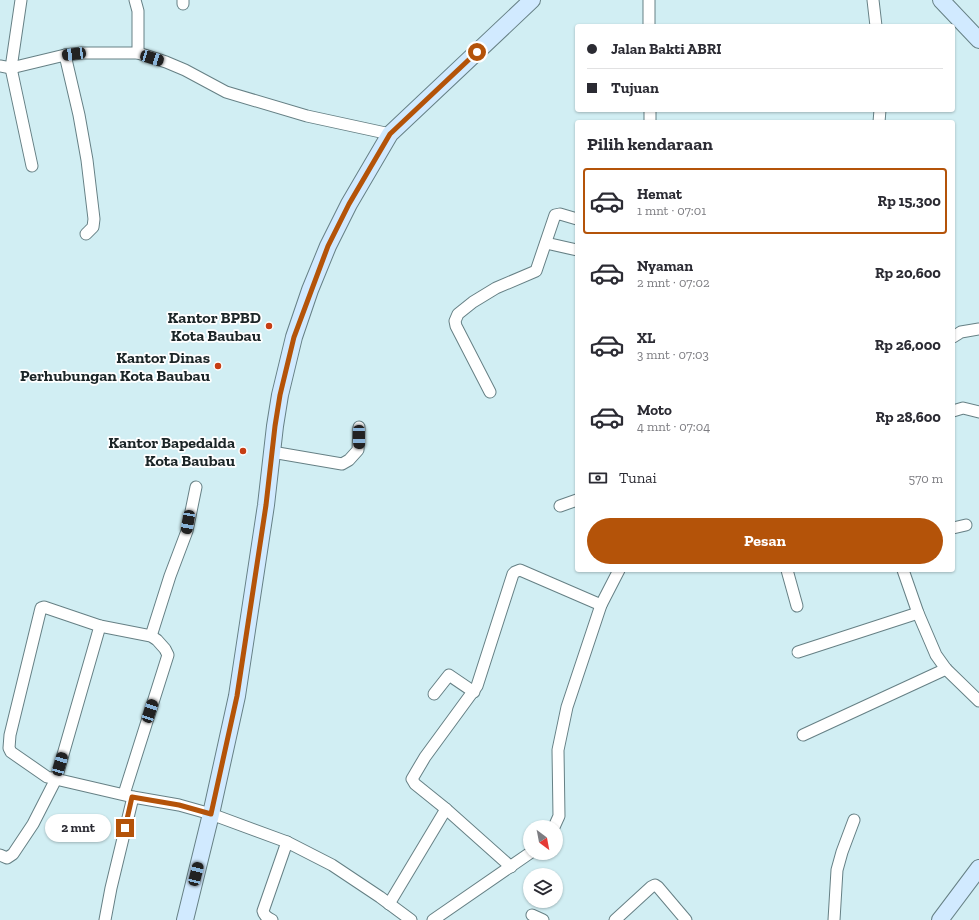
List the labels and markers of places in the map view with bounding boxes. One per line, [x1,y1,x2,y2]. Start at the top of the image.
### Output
place label: Kantor BPBD Kota Baubau [168,308,262,345]
marker: Kantor BPBD Kota Baubau [264,321,274,331]
place label: Kantor Dinas Perhubungan Kota Baubau [20,348,211,385]
marker: Kantor Dinas Perhubungan Kota Baubau [213,361,223,371]
place label: Kantor Bapedalda Kota Baubau [108,433,236,470]
marker: Kantor Bapedalda Kota Baubau [238,446,248,456]

